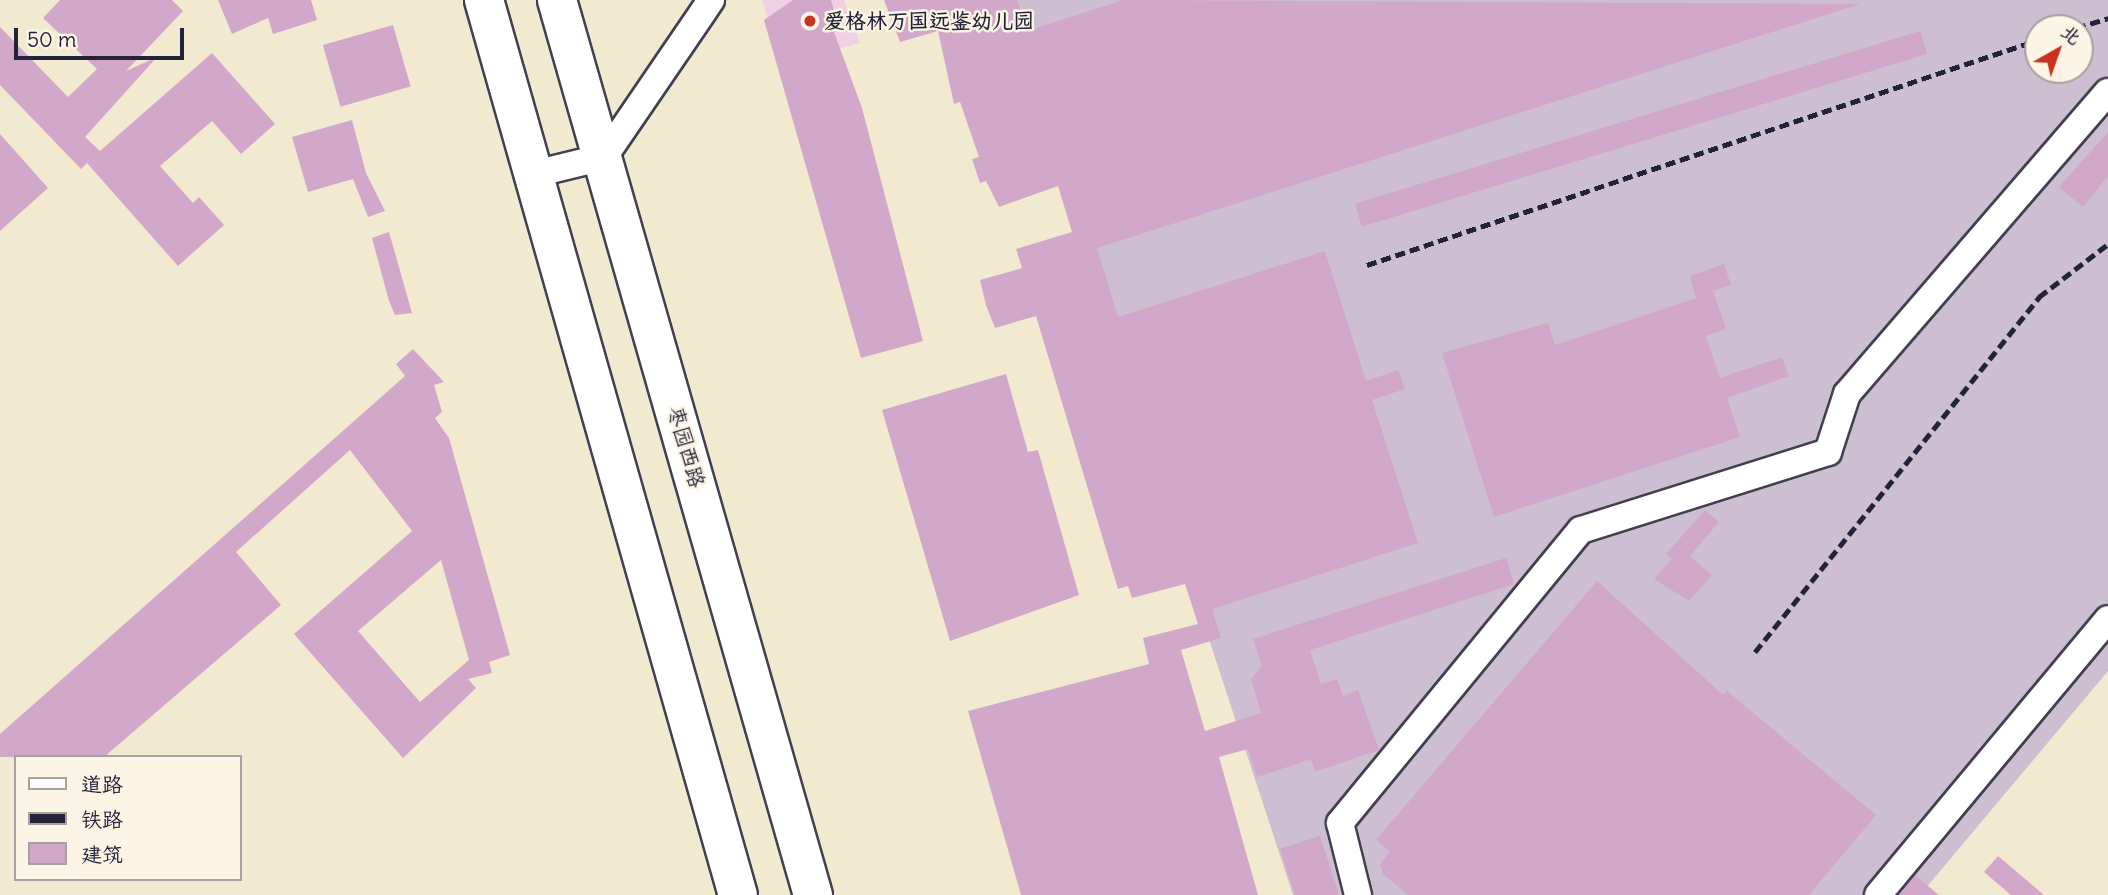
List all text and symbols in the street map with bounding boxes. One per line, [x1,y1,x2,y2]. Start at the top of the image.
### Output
place label: 爱格林万国远鉴幼儿园 [824,8,1034,34]
marker: 爱格林万国远鉴幼儿园 [802,13,818,29]
scale bar [18,14,187,58]
north arrow [2024,14,2094,84]
text: 北 [2056,19,2086,50]
text: 50 m [27,26,76,53]
street label: 枣园西路 [662,403,710,491]
legend [14,755,242,881]
text: 道路 [81,771,123,798]
text: 铁路 [81,806,123,833]
text: 建筑 [81,841,123,868]

